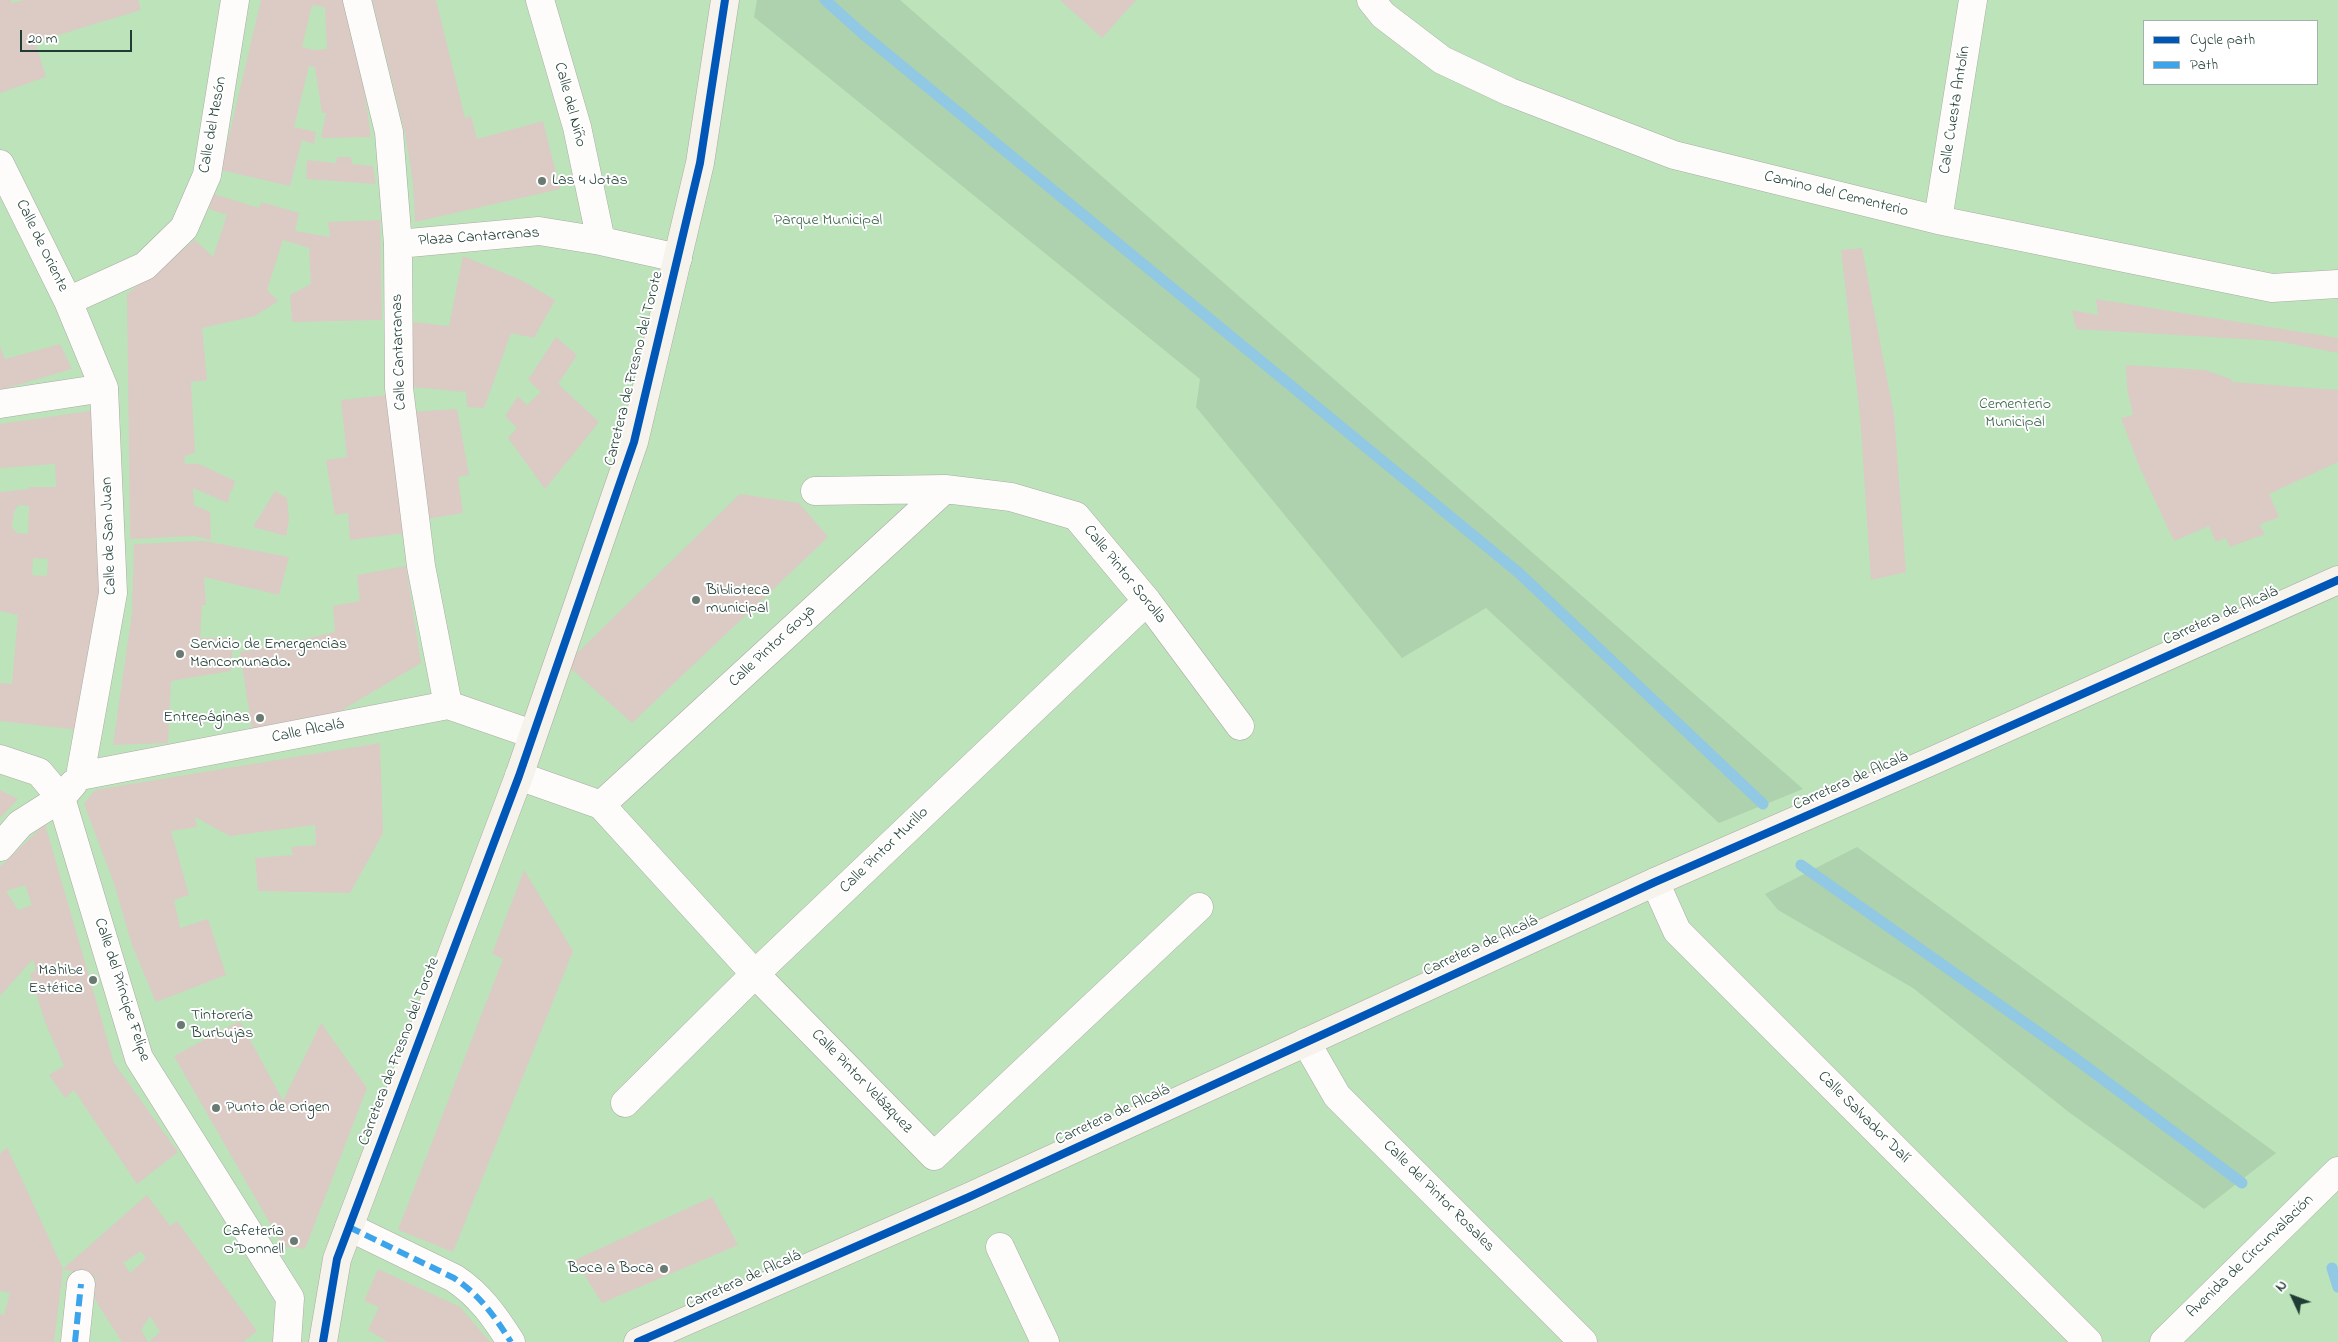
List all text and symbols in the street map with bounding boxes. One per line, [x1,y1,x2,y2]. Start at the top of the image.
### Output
scale bar [22,20,135,52]
legend [2143,20,2318,85]
text: 20 m [28,28,57,50]
text: Cycle path [2190,29,2255,51]
street label: Calle Cuesta Antolín [1936,44,1976,176]
text: Path [2190,54,2218,76]
street label: Calle del Niño [549,61,589,149]
street label: Calle del Mesón [196,75,232,175]
street label: Camino del Cementerio [1762,168,1910,222]
place label: Las 4 Jotas [552,171,628,191]
marker: Las 4 Jotas [536,175,548,187]
street label: Calle de Oriente [10,197,72,295]
park label: Parque Municipal [774,211,882,231]
street label: Plaza Cantarranas [418,224,540,252]
street label: Carretera de Fresno del Torote [602,270,668,468]
street label: Calle Cantarranas [388,293,412,411]
park label: Cementerio Municipal [1979,395,2051,433]
street label: Calle de San Juan [98,477,122,595]
street label: Calle Pintor Sorolla [1078,522,1170,628]
place label: Biblioteca municipal [706,581,770,619]
street label: Carretera de Alcalá [2161,583,2281,651]
marker: Biblioteca municipal [690,594,702,606]
street label: Calle Pintor Goya [726,602,820,692]
place label: Servicio de Emergencias Mancomunado. [190,635,347,673]
marker: Servicio de Emergencias Mancomunado. [174,648,186,660]
place label: Entrepáginas [163,708,250,728]
marker: Entrepáginas [254,712,266,724]
street label: Calle Alcalá [270,716,346,748]
street label: Carretera de Alcalá [1791,748,1911,816]
street label: Calle Pintor Murillo [837,804,933,898]
street label: Carretera de Alcalá [1421,912,1541,982]
street label: Calle del Príncipe Felipe [89,916,153,1064]
street label: Carretera de Fresno del Torote [355,955,445,1149]
place label: Mahibe Estética [29,961,83,999]
marker: Mahibe Estética [87,974,99,986]
place label: Tintorería Burbujas [191,1006,253,1044]
marker: Tintorería Burbujas [175,1019,187,1031]
street label: Calle Pintor Velázquez [806,1026,916,1138]
street label: Calle Salvador Dalí [1813,1068,1913,1168]
street label: Carretera de Alcalá [1053,1081,1173,1151]
place label: Punto de Origen [226,1098,330,1118]
marker: Punto de Origen [210,1102,222,1114]
street label: Calle del Pintor Rosales [1378,1137,1498,1257]
street label: Avenida de Circunvalación [2183,1191,2319,1323]
place label: Cafetería O'Donnell [223,1222,284,1260]
marker: Cafetería O'Donnell [288,1235,300,1247]
street label: Carretera de Alcalá [684,1247,804,1315]
place label: Boca a Boca [568,1259,654,1279]
marker: Boca a Boca [658,1263,670,1275]
north arrow [2268,1272,2318,1322]
text: N [2271,1276,2293,1297]

